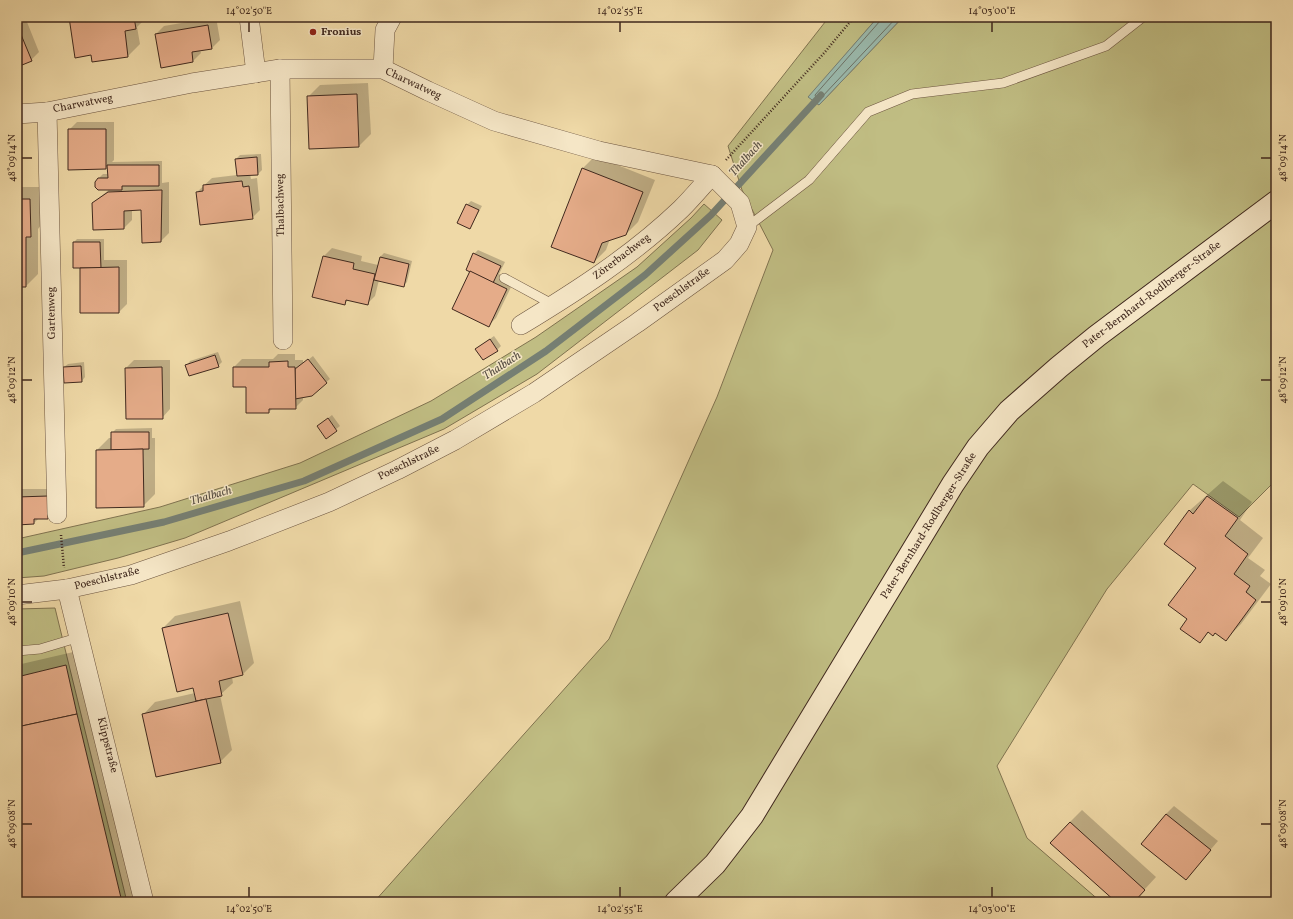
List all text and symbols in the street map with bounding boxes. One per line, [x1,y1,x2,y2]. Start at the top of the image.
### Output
text: 14°02'50"E [226,4,272,18]
text: 14°02'55"E [597,4,643,18]
text: 14°03'00"E [968,4,1016,18]
place label: Fronius [321,25,361,40]
marker: Fronius [308,27,318,37]
street label: Charwatweg [382,64,444,104]
street label: Charwatweg [52,91,115,117]
text: 48°09'14"N [5,133,19,182]
text: 48°09'14"N [1276,133,1290,182]
water label: Thalbach [726,138,766,180]
street label: Thalbachweg [273,173,289,237]
street label: Zörerbachweg [590,230,654,284]
street label: Pater-Bernhard-Rodlberger-Straße [1079,238,1225,352]
street label: Poeschlstraße [651,264,713,316]
street label: Gartenweg [44,286,60,339]
water label: Thalbach [480,348,524,384]
text: 48°09'12"N [5,356,19,404]
text: 48°09'12"N [1276,356,1290,404]
street label: Poeschlstraße [376,442,442,484]
street label: Pater-Bernhard-Rodlberger-Straße [878,450,980,602]
water label: Thalbach [188,482,234,510]
street label: Poeschlstraße [73,564,141,594]
text: 48°09'10"N [5,577,19,626]
text: 48°09'10"N [1276,577,1290,626]
street label: Klippstraße [93,715,121,775]
text: 48°09'08"N [5,799,19,849]
text: 48°09'08"N [1276,799,1290,849]
text: 14°02'50"E [226,902,272,916]
text: 14°02'55"E [597,902,643,916]
text: 14°03'00"E [968,902,1016,916]

